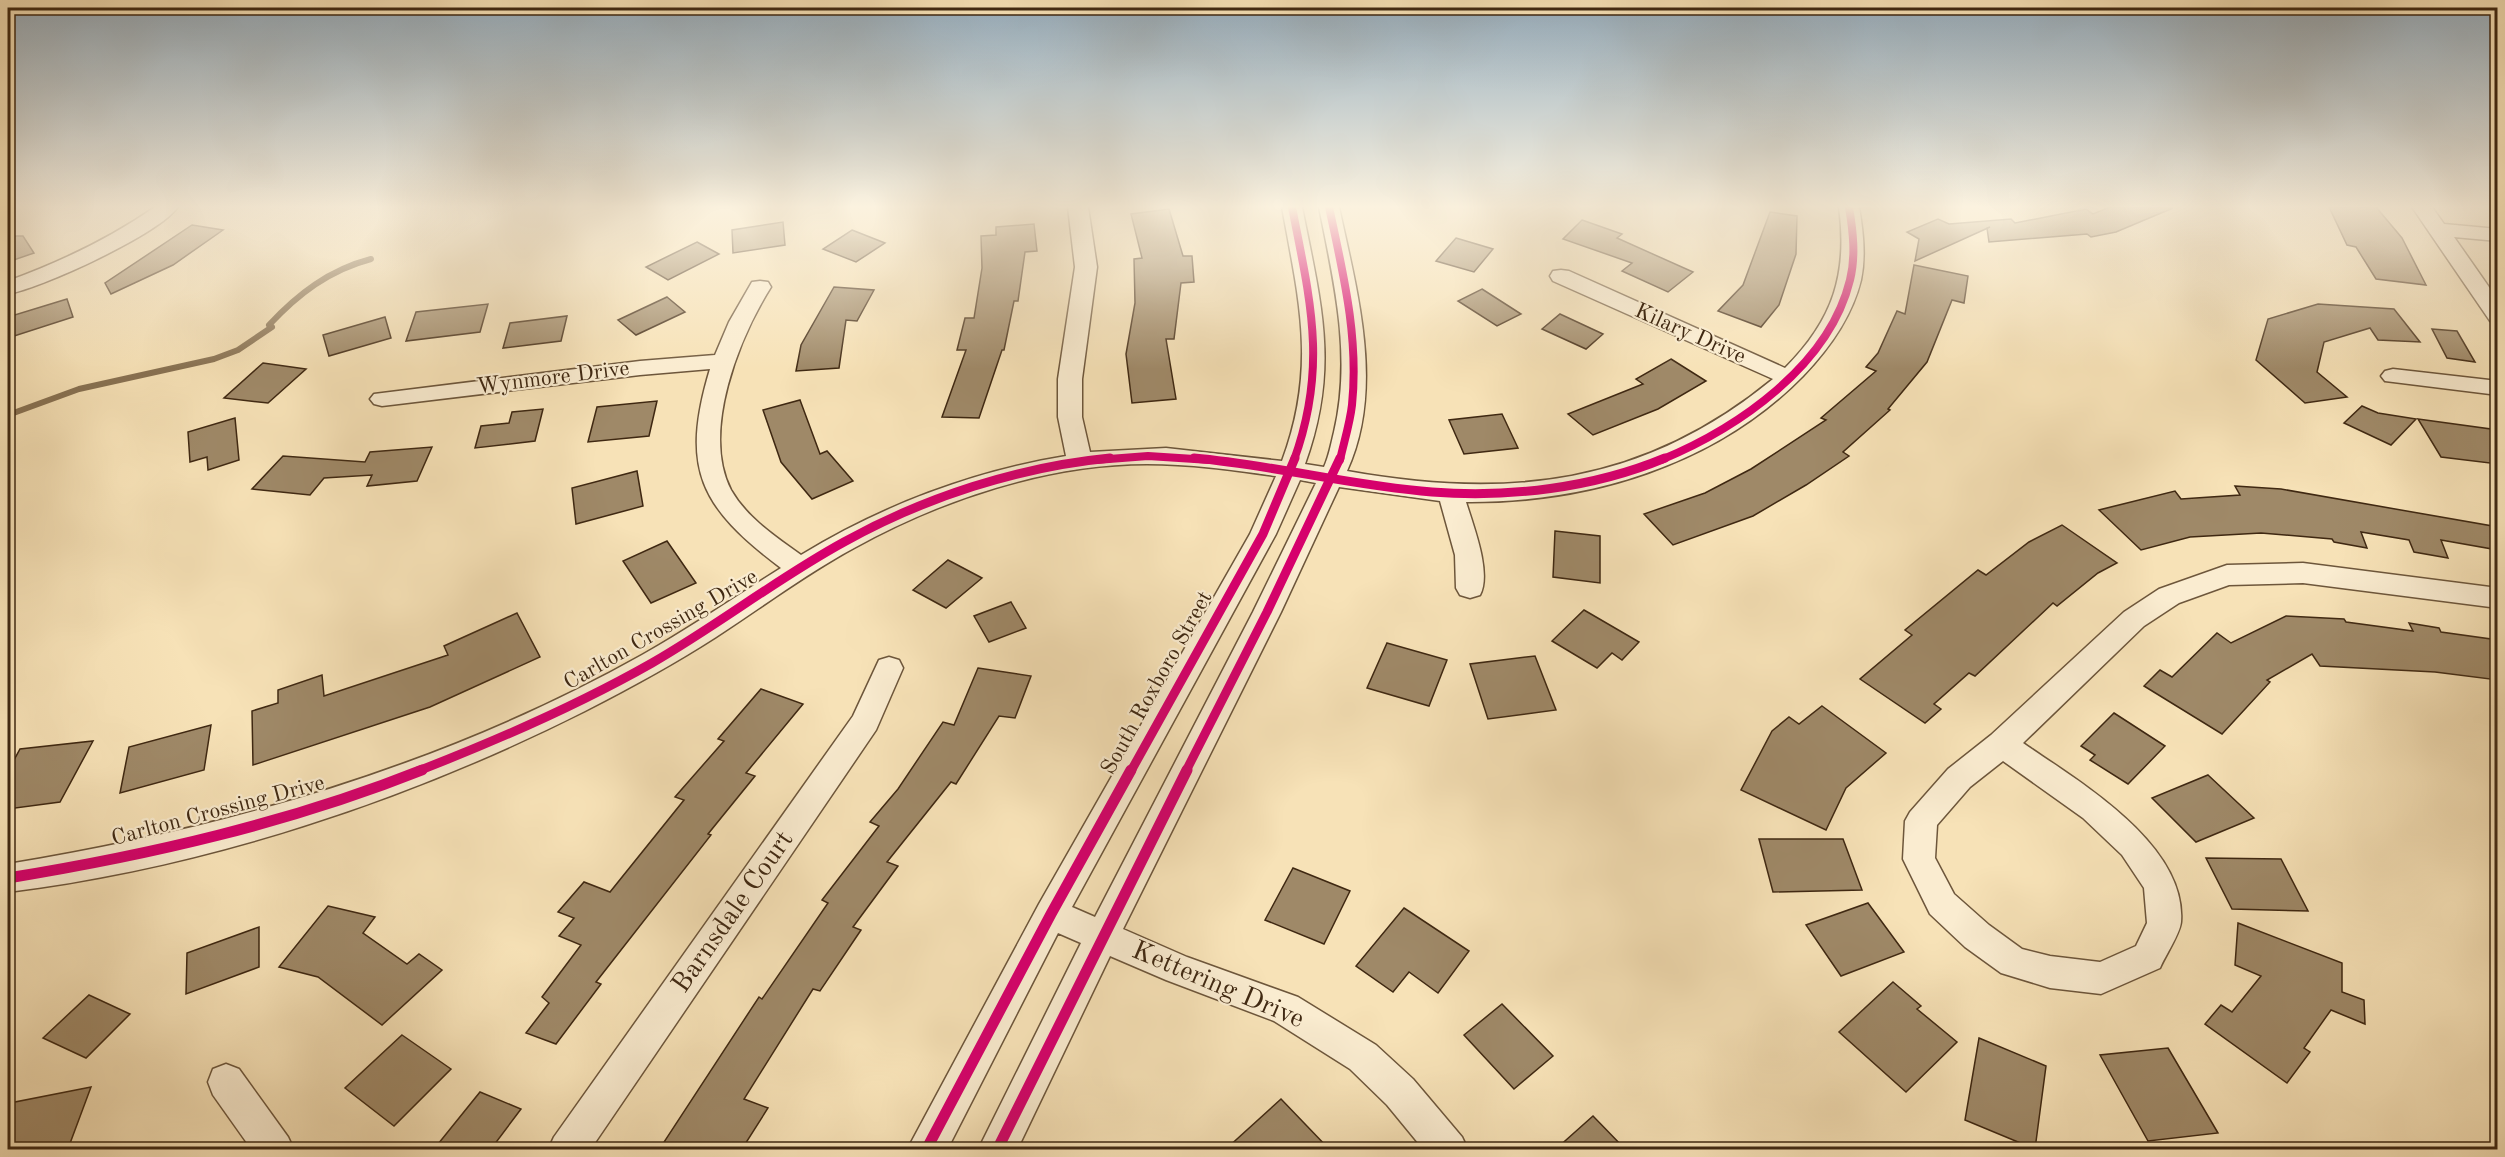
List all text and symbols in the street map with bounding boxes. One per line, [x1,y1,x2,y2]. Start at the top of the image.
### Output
street label: Kilary Drive [1631,300,1749,368]
street label: Wynmore Drive [475,358,631,398]
street label: Carlton Crossing Drive [560,566,762,694]
street label: South Roxboro Street [1097,587,1217,779]
street label: Carlton Crossing Drive [109,772,327,850]
street label: Barnsdale Court [667,826,799,998]
street label: Kettering Drive [1128,937,1308,1033]

